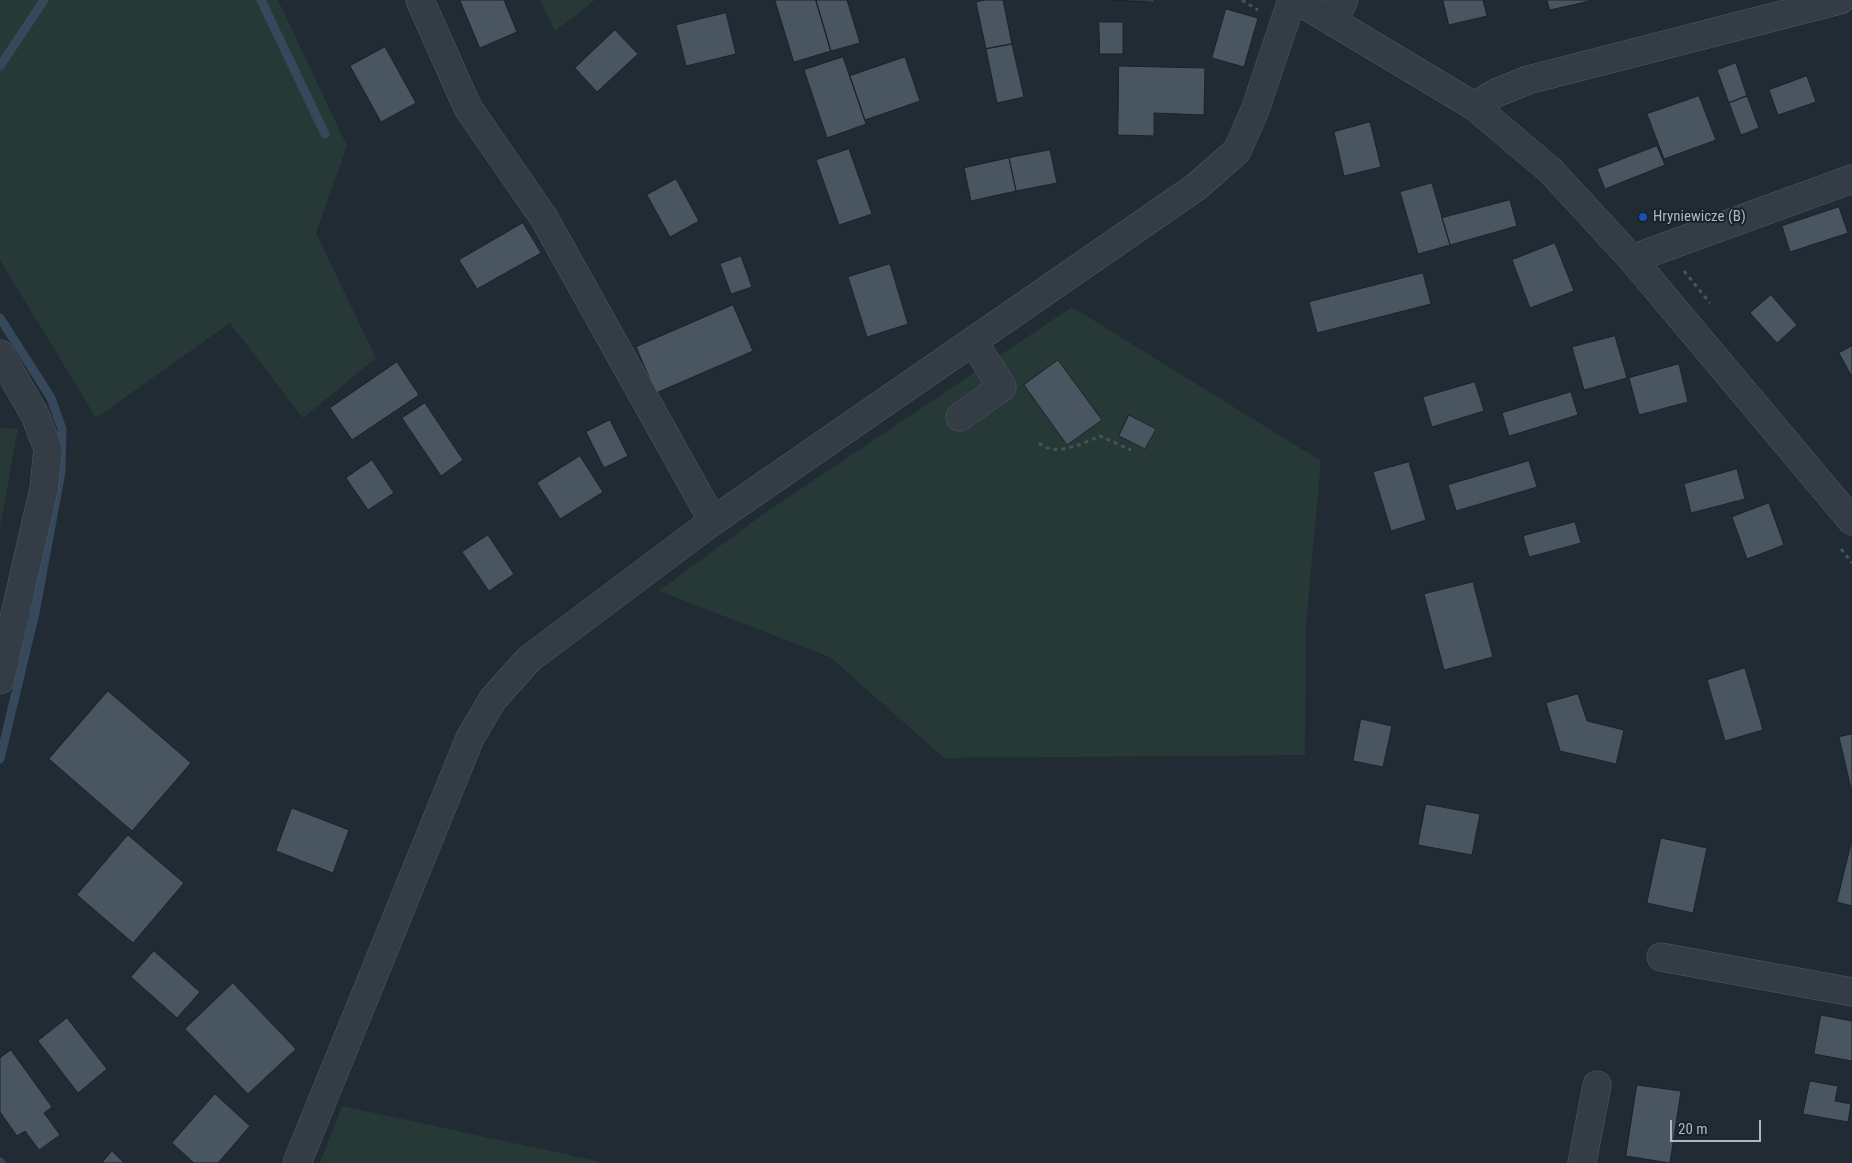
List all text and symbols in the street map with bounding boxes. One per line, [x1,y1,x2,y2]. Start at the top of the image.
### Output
place label: Hryniewicze (B) [1653,208,1746,226]
marker: Hryniewicze (B) [1637,211,1649,223]
scale bar [1672,1110,1763,1142]
text: 20 m [1678,1120,1708,1138]

